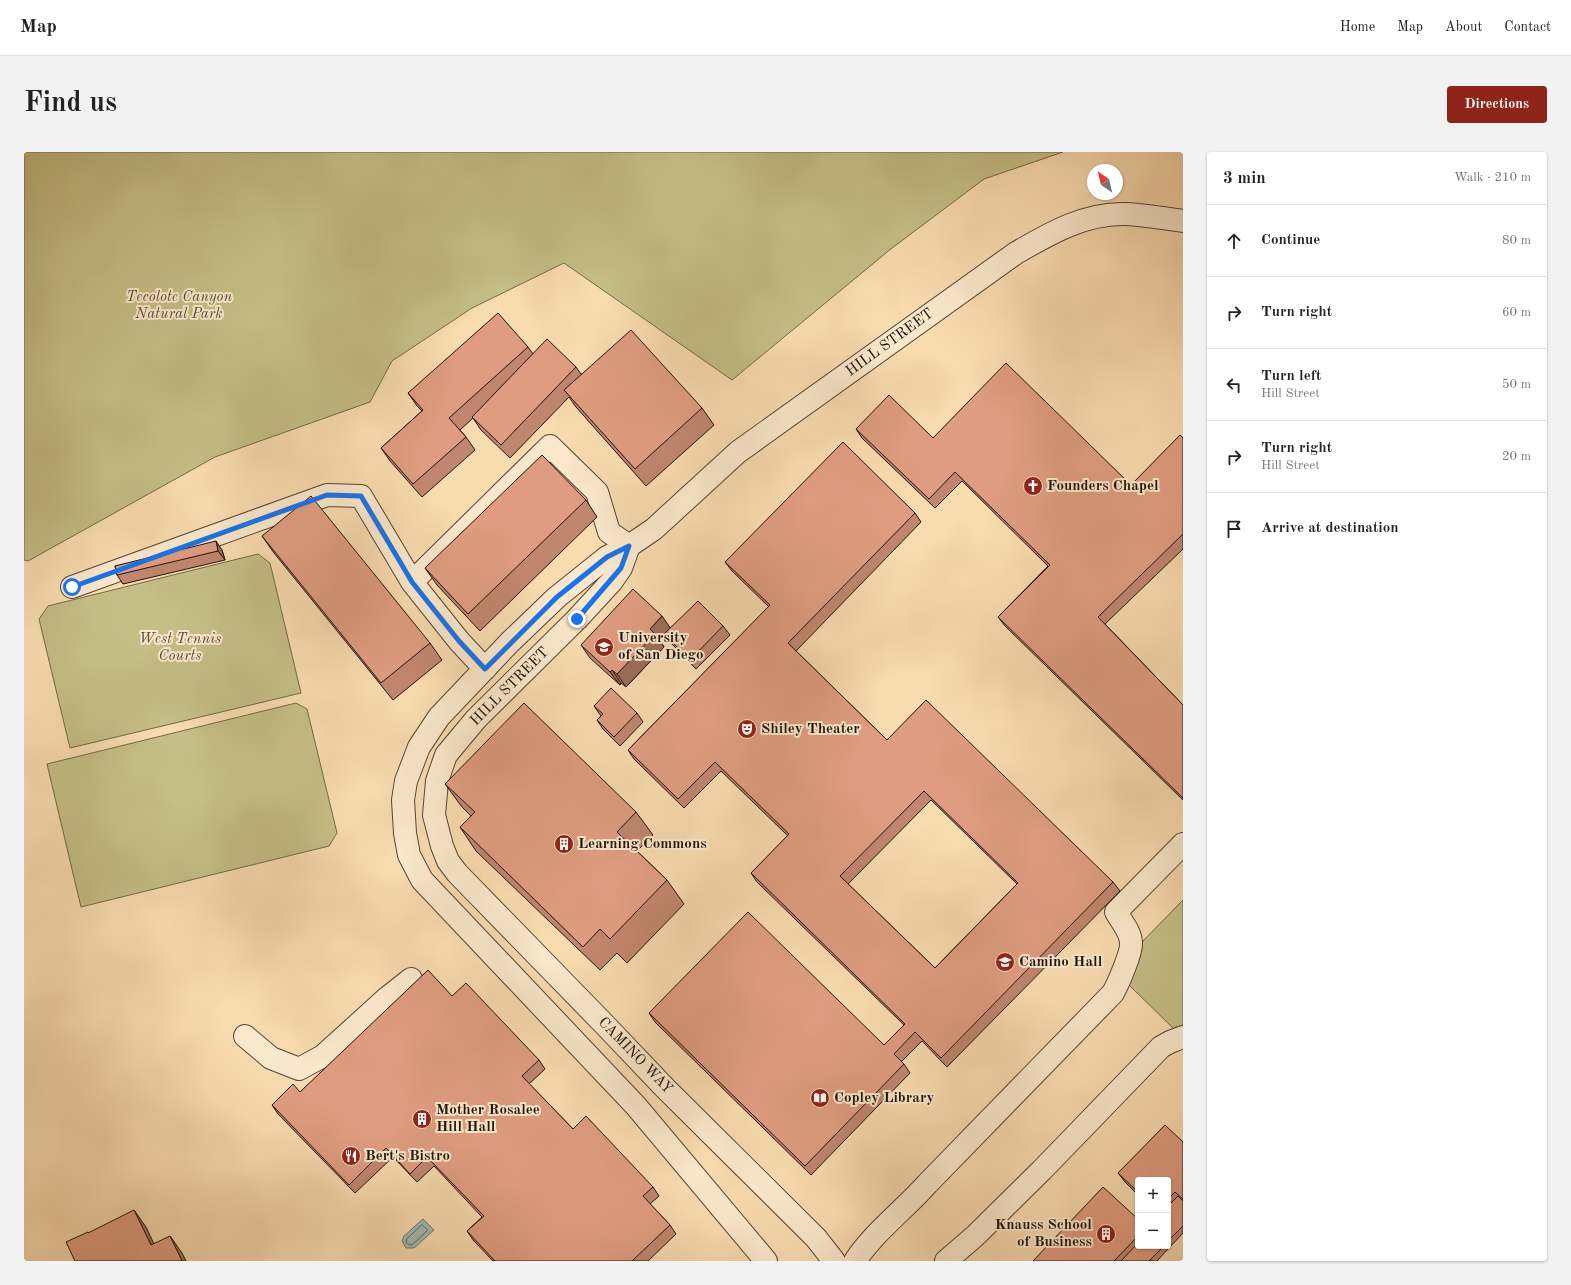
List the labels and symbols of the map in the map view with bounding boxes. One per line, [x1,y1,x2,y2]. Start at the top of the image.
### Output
north arrow [1087,164,1123,200]
park label: Tecolote Canyon Natural Park [126,290,232,322]
street label: HILL STREET [843,306,937,380]
church icon: Founders Chapel [1022,475,1044,497]
place label: Founders Chapel [1047,479,1159,494]
route start [63,578,81,596]
route end [568,610,586,628]
place label: University of San Diego [618,631,704,663]
park label: West Tennis Courts [139,632,221,664]
school or university icon: University of San Diego [593,636,615,658]
street label: HILL STREET [468,645,552,729]
theatre icon: Shiley Theater [736,718,758,740]
place label: Shiley Theater [761,722,860,737]
building icon: Learning Commons [553,833,575,855]
place label: Learning Commons [578,837,707,852]
school or university icon: Camino Hall [994,951,1016,973]
place label: Camino Hall [1019,955,1103,970]
street label: CAMINO WAY [595,1015,675,1097]
library icon: Copley Library [809,1087,831,1109]
place label: Copley Library [834,1091,934,1106]
place label: Mother Rosalee Hill Hall [436,1103,540,1135]
building icon: Mother Rosalee Hill Hall [411,1108,433,1130]
restaurant icon: Bert's Bistro [340,1145,362,1167]
place label: Bert's Bistro [365,1149,450,1164]
place label: Knauss School of Business [995,1218,1092,1250]
building icon: Knauss School of Business [1095,1223,1117,1245]

